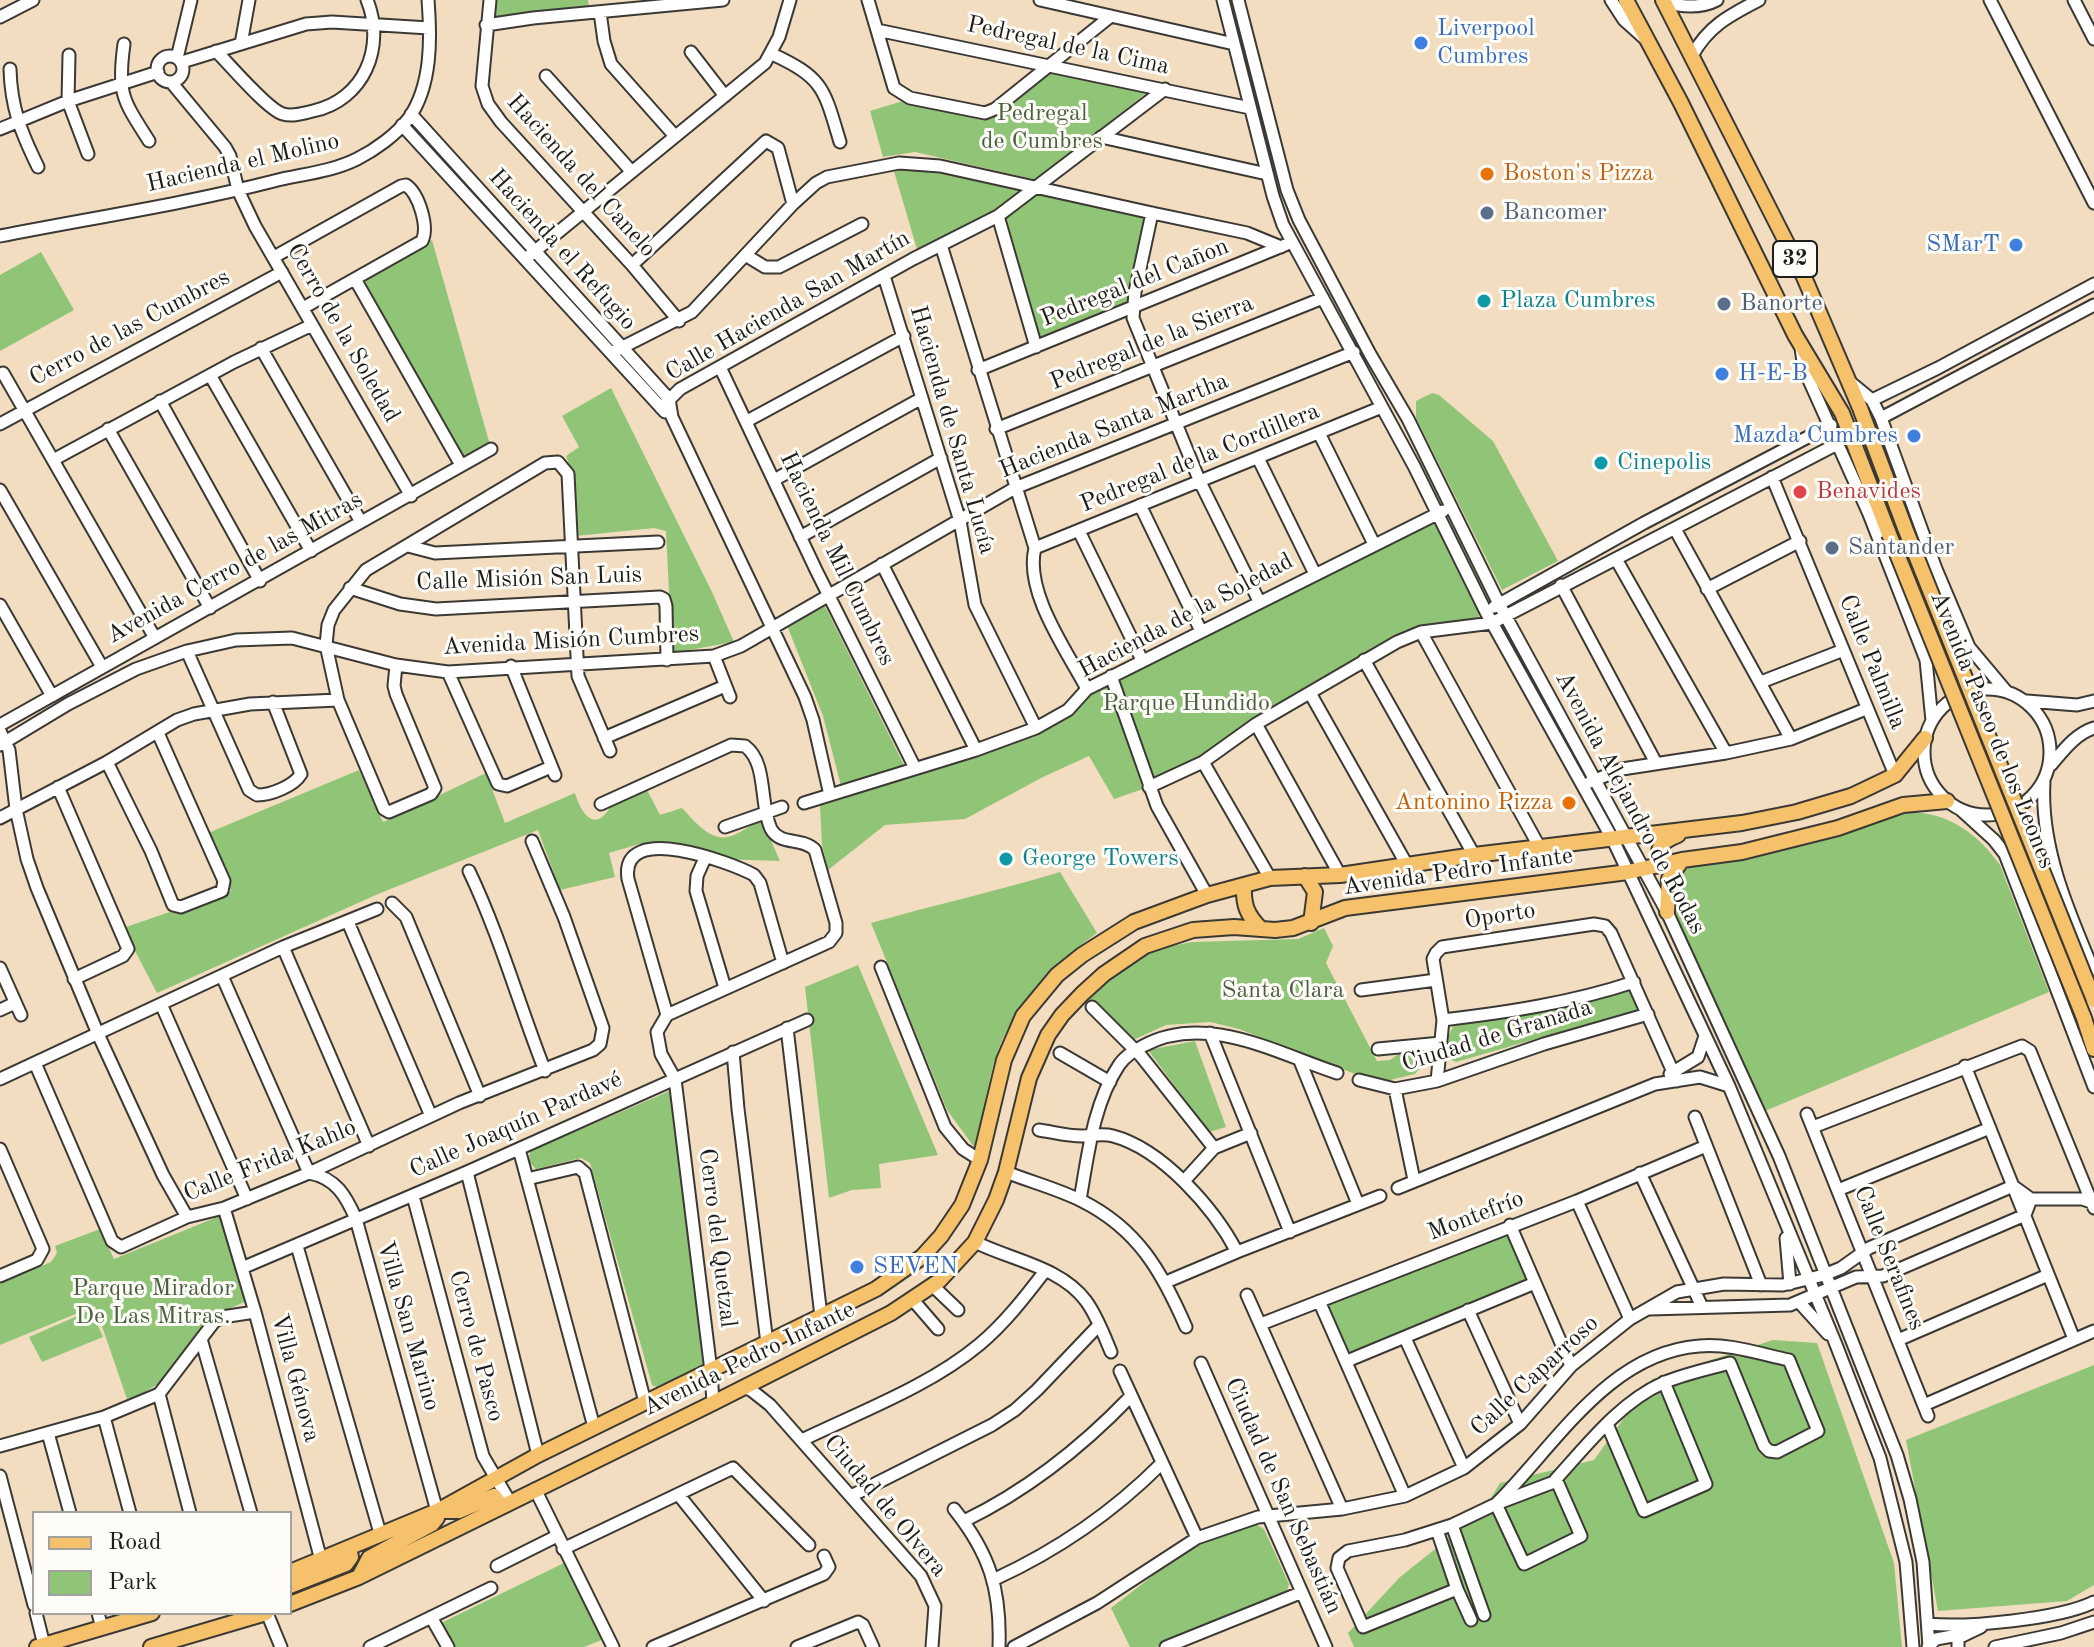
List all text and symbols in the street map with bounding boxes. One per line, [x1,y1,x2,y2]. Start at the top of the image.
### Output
street label: Pedregal de la Cima [964,10,1172,82]
place label: Liverpool Cumbres [1437,15,1535,71]
marker: Liverpool Cumbres [1412,34,1430,52]
street label: Hacienda del Canelo [500,88,662,264]
park label: Pedregal de Cumbres [981,100,1103,156]
street label: Hacienda el Molino [144,127,342,199]
place label: Boston's Pizza [1503,160,1654,188]
street label: Hacienda el Refugio [482,163,642,337]
marker: Boston's Pizza [1478,165,1496,183]
place label: Bancomer [1503,199,1607,227]
marker: Bancomer [1478,204,1496,222]
street label: Calle Hacienda San Martín [661,224,915,388]
place label: SMarT [1926,231,2000,259]
street label: Pedregal del Cañon [1037,232,1233,334]
marker: SMarT [2007,236,2025,254]
street label: Cerro de la Soledad [280,238,406,428]
road number: 32 [1773,241,1817,277]
street label: Cerro de las Cumbres [25,263,235,393]
place label: Plaza Cumbres [1500,287,1655,315]
street label: Pedregal de la Sierra [1046,289,1258,397]
place label: Banorte [1740,290,1823,318]
marker: Plaza Cumbres [1475,292,1493,310]
marker: Banorte [1715,295,1733,313]
street label: Hacienda de Santa Lucía [903,302,1001,558]
place label: H-E-B [1738,360,1808,388]
marker: H-E-B [1713,365,1731,383]
street label: Hacienda Santa Martha [995,367,1233,485]
street label: Pedregal de la Cordillera [1076,397,1324,519]
place label: Mazda Cumbres [1733,422,1898,450]
marker: Mazda Cumbres [1905,427,1923,445]
street label: Hacienda Mil Cumbres [773,447,901,671]
place label: Cinepolis [1617,449,1711,477]
marker: Cinepolis [1592,454,1610,472]
place label: Benavides [1816,478,1921,506]
marker: Benavides [1791,483,1809,501]
street label: Avenida Cerro de las Mitras [102,486,368,650]
place label: Santander [1848,534,1954,562]
marker: Santander [1823,539,1841,557]
street label: Hacienda de la Soledad [1074,547,1298,685]
street label: Calle Misión San Luis [416,561,642,597]
street label: Avenida Paseo de los Leones [1923,587,2061,873]
street label: Calle Palmilla [1832,590,1912,734]
street label: Avenida Misión Cumbres [442,620,700,662]
street label: Avenida Alejandro de Rodas [1548,667,1712,939]
park label: Parque Hundido [1102,690,1270,718]
place label: Antonino Pizza [1395,789,1553,817]
marker: Antonino Pizza [1560,794,1578,812]
street label: Avenida Pedro Infante [1341,842,1575,902]
place label: George Towers [1022,845,1179,873]
marker: George Towers [997,850,1015,868]
street label: Oporto [1463,896,1537,936]
park label: Santa Clara [1222,977,1344,1005]
street label: Ciudad de Granada [1398,993,1596,1079]
street label: Calle Joaquín Pardavé [405,1065,627,1185]
street label: Calle Frida Kahlo [179,1113,361,1209]
street label: Cerro del Quetzal [692,1147,742,1329]
street label: Calle Serafines [1847,1181,1931,1335]
street label: Montefrío [1424,1185,1528,1247]
street label: Villa San Marino [370,1238,446,1414]
place label: SEVEN [873,1253,958,1281]
marker: SEVEN [848,1258,866,1276]
street label: Cerro de Pasco [442,1267,510,1425]
park label: Parque Mirador De Las Mitras. [72,1275,234,1331]
street label: Avenida Pedro Infante [639,1295,859,1423]
street label: Calle Caparroso [1465,1309,1605,1443]
street label: Villa Génova [264,1311,326,1445]
street label: Ciudad de San Sebastián [1218,1373,1348,1619]
street label: Ciudad de Olvera [817,1429,953,1583]
legend [32,1511,292,1615]
text: Road [108,1531,161,1555]
text: Park [108,1571,157,1595]

